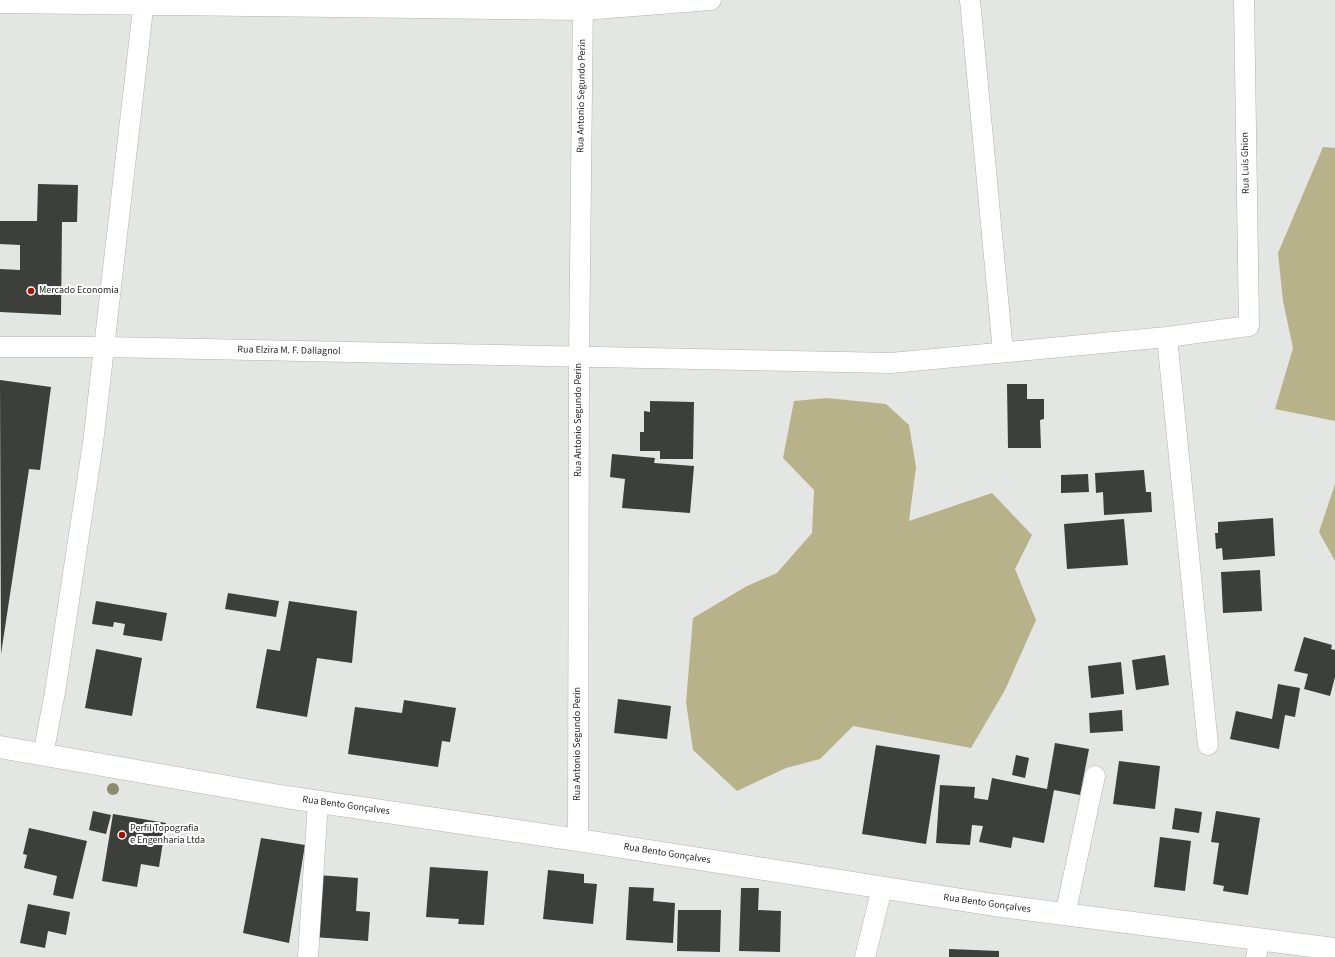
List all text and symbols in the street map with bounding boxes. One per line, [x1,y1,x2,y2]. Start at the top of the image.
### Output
street label: Rua Antonio Segundo Perin [575,39,589,153]
street label: Rua Luis Ghion [1239,132,1253,194]
place label: Mercado Economia [39,285,119,297]
marker: Mercado Economia [26,286,36,296]
street label: Rua Elzira M. F. Dallagnol [237,344,341,358]
street label: Rua Antonio Segundo Perin [573,363,585,477]
street label: Rua Antonio Segundo Perin [572,687,584,801]
street label: Rua Bento Gonçalves [302,794,390,818]
place label: Perfil Topografia e Engenharia Ltda [130,823,205,846]
marker: Perfil Topografia e Engenharia Ltda [117,830,127,840]
street label: Rua Bento Gonçalves [623,841,711,867]
street label: Rua Bento Gonçalves [943,892,1031,916]

